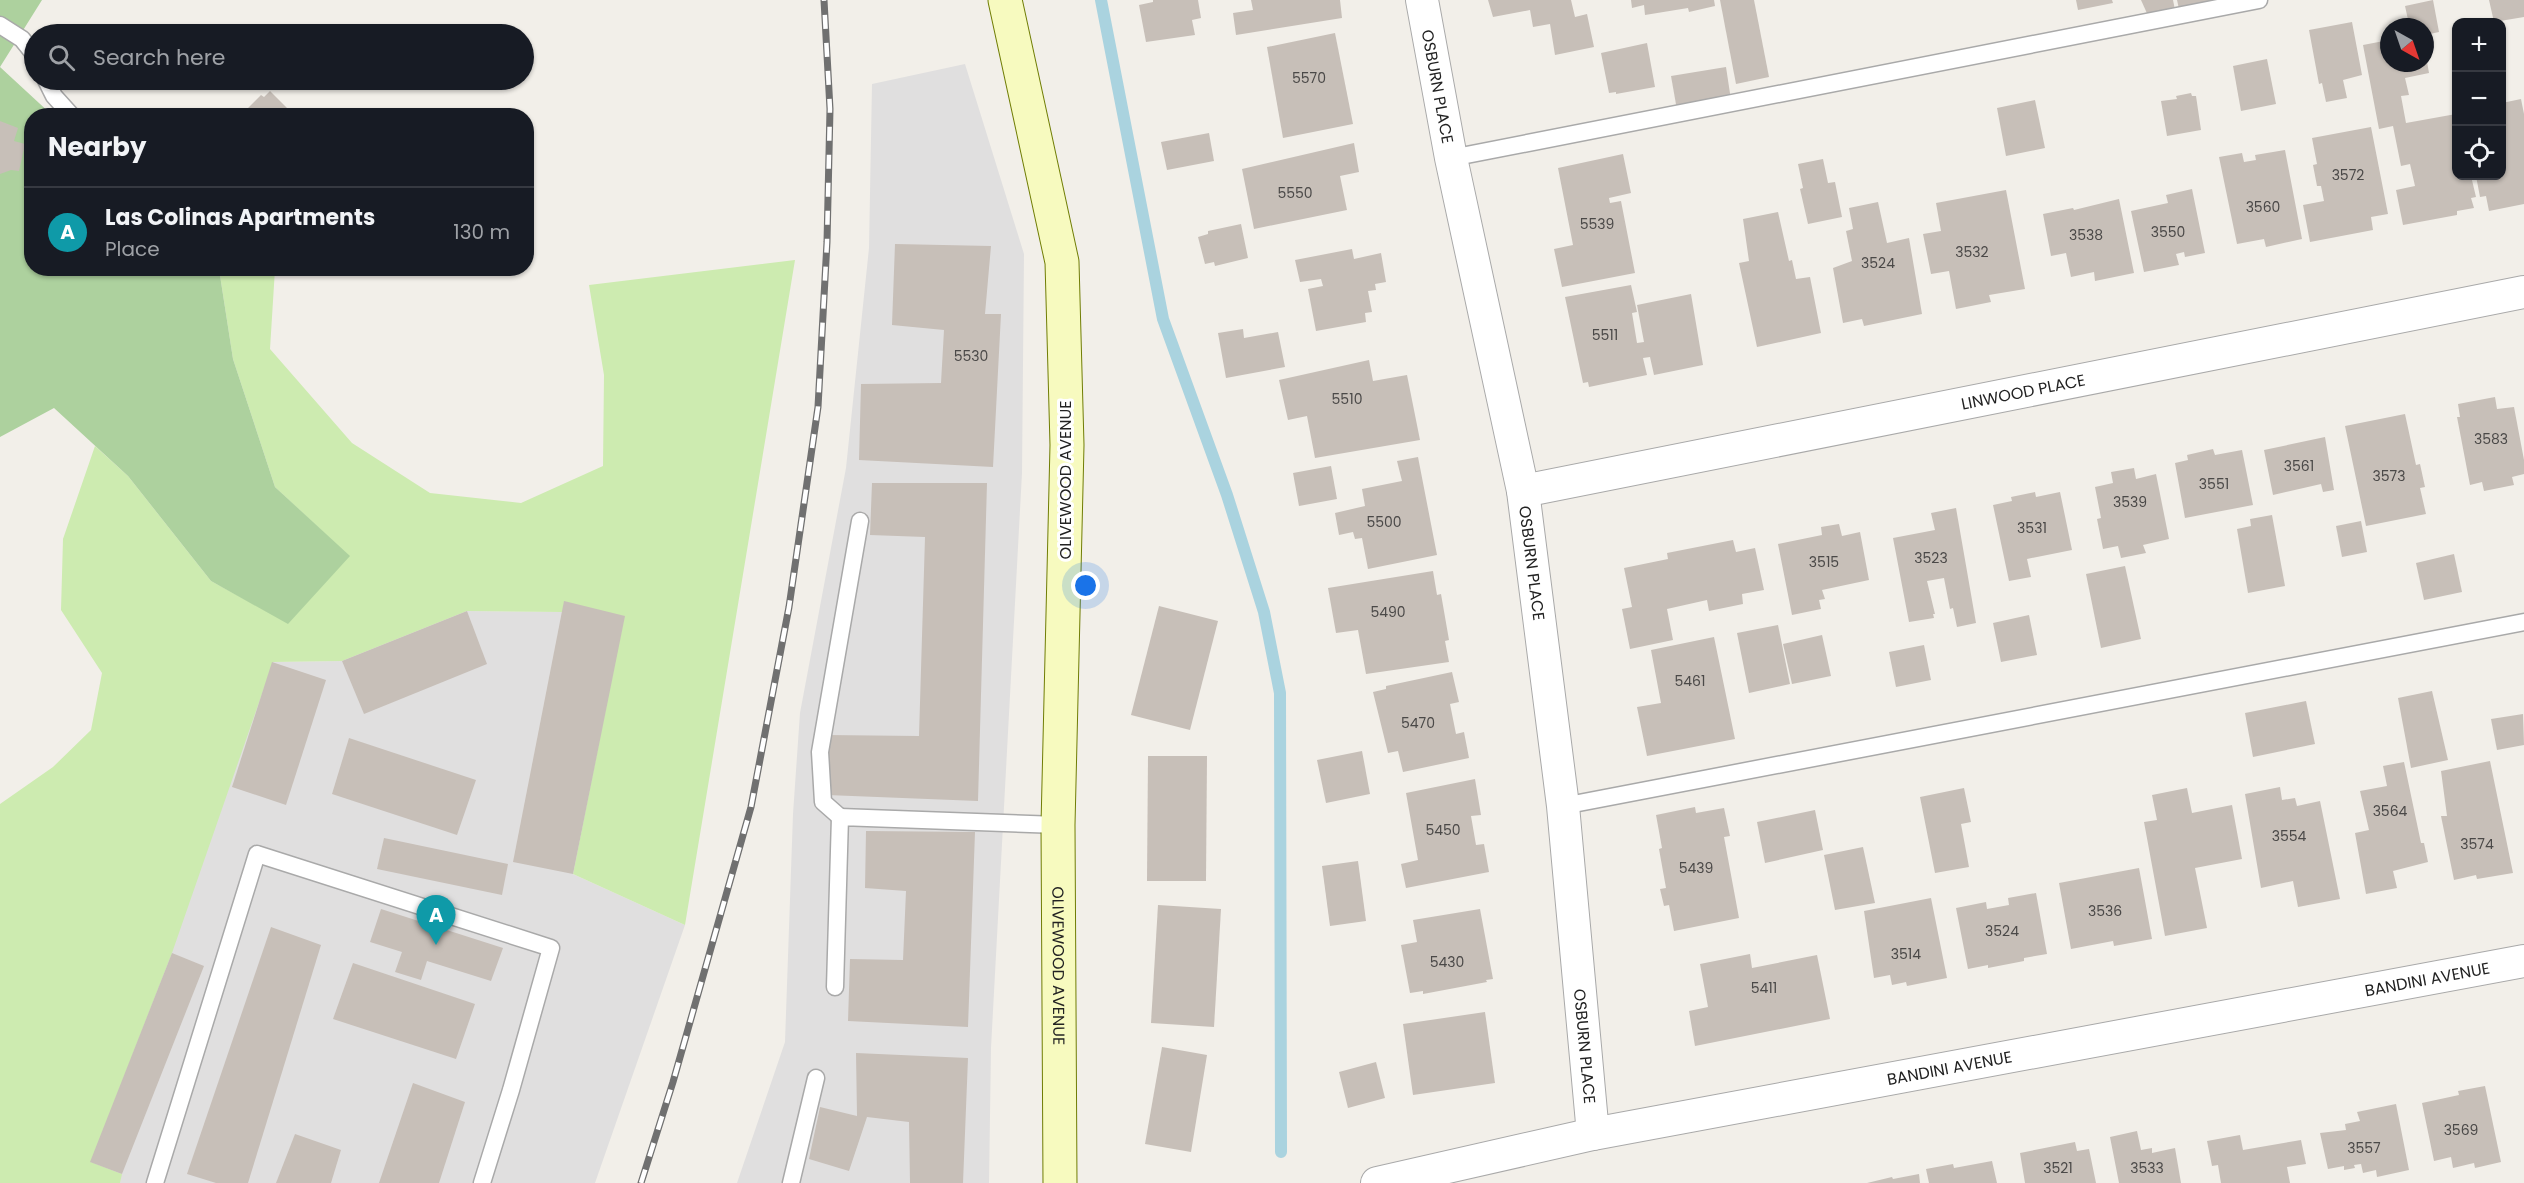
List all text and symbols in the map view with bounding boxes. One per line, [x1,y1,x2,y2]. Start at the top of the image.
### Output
north arrow [2380,18,2434,72]
map controls [2452,18,2506,180]
button: + [2452,18,2506,72]
search box [24,24,534,90]
street label: OSBURN PLACE [1416,28,1460,145]
icon: search [45,41,78,74]
text: Search here [93,42,226,73]
house number: 5570 [1292,68,1326,88]
button: − [2452,72,2506,126]
button: locate [2452,126,2506,180]
text: Nearby [48,129,146,165]
house number: 3572 [2332,165,2364,185]
house number: 5550 [1277,183,1313,203]
house number: 3560 [2246,197,2280,217]
text: Las Colinas Apartments [105,202,375,233]
house number: 5539 [1580,214,1614,234]
text: A [60,218,75,246]
text: 130 m [453,218,510,246]
house number: 3550 [2151,222,2185,242]
house number: 3538 [2069,225,2103,245]
text: Place [105,235,160,263]
house number: 3532 [1955,242,1989,262]
house number: 3524 [1861,253,1895,273]
house number: 5511 [1592,325,1618,345]
house number: 5530 [954,346,988,366]
street label: LINWOOD PLACE [1959,368,2087,415]
house number: 5510 [1332,389,1362,409]
street label: OLIVEWOOD AVENUE [1054,401,1077,559]
house number: 3583 [2474,429,2508,449]
house number: 3561 [2284,456,2314,476]
house number: 3573 [2373,466,2405,486]
house number: 3551 [2199,474,2229,494]
house number: 3539 [2113,492,2147,512]
street label: OSBURN PLACE [1513,504,1551,622]
house number: 5500 [1366,512,1402,532]
house number: 3531 [2017,518,2047,538]
house number: 3523 [1914,548,1948,568]
house number: 3515 [1809,552,1839,572]
your location [1071,571,1100,600]
house number: 5490 [1370,602,1406,622]
house number: 5461 [1675,671,1705,691]
house number: 5470 [1401,713,1435,733]
house number: 3564 [2373,801,2408,821]
house number: 5450 [1425,820,1461,840]
house number: 3554 [2272,826,2307,846]
house number: 3574 [2460,834,2494,854]
house number: 5439 [1679,858,1713,878]
street label: OLIVEWOOD AVENUE [1047,886,1071,1045]
pin: A [416,896,456,945]
house number: 3536 [2088,901,2122,921]
house number: 3524 [1985,921,2019,941]
house number: 3514 [1891,944,1921,964]
house number: 5430 [1430,952,1464,972]
street label: BANDINI AVENUE [2363,956,2492,1002]
house number: 5411 [1751,978,1777,998]
street label: OSBURN PLACE [1568,988,1602,1105]
street label: BANDINI AVENUE [1885,1045,2014,1091]
house number: 3569 [2444,1120,2478,1140]
house number: 3557 [2347,1138,2381,1158]
house number: 3521 [2043,1158,2073,1178]
house number: 3533 [2130,1158,2164,1178]

